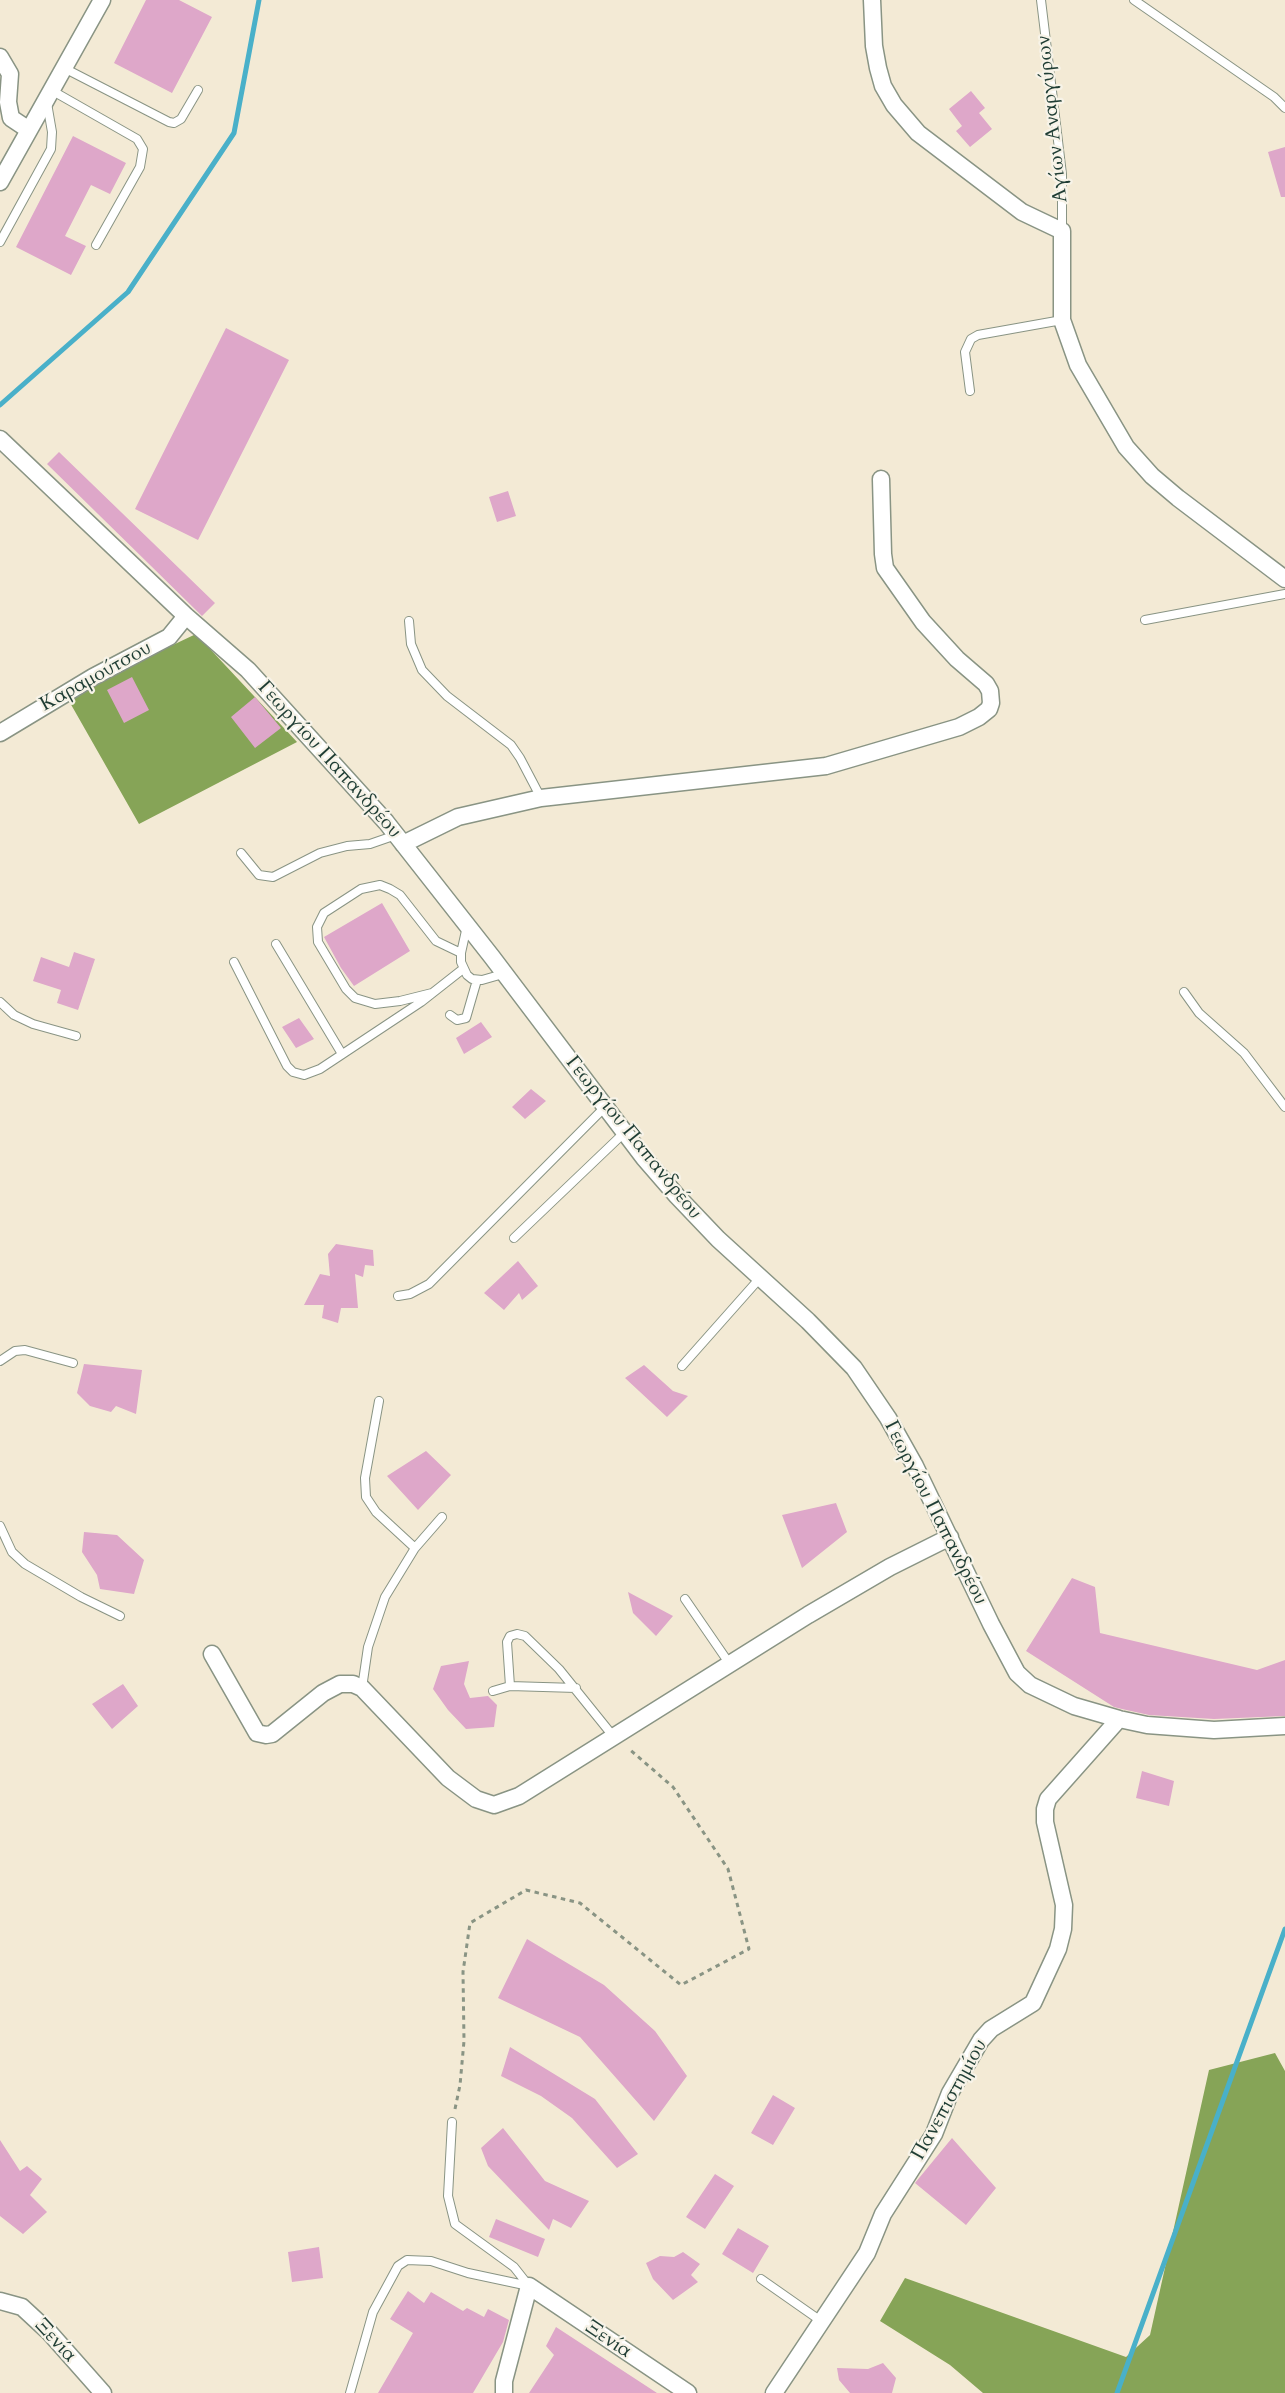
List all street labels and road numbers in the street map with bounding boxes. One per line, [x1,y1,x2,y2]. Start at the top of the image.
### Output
street label: Αγίων Αναργύρων [1032,34,1074,204]
street label: Καραμούτσου [36,637,156,717]
street label: Γεωργίου Παπανδρέου [252,676,406,844]
street label: Γεωργίου Παπανδρέου [560,1051,706,1225]
street label: Γεωργίου Παπανδρέου [878,1417,992,1609]
street label: Πανεπιστημίου [907,2035,993,2165]
street label: Ξενία [29,2314,81,2368]
street label: Ξενία [580,2316,636,2364]

